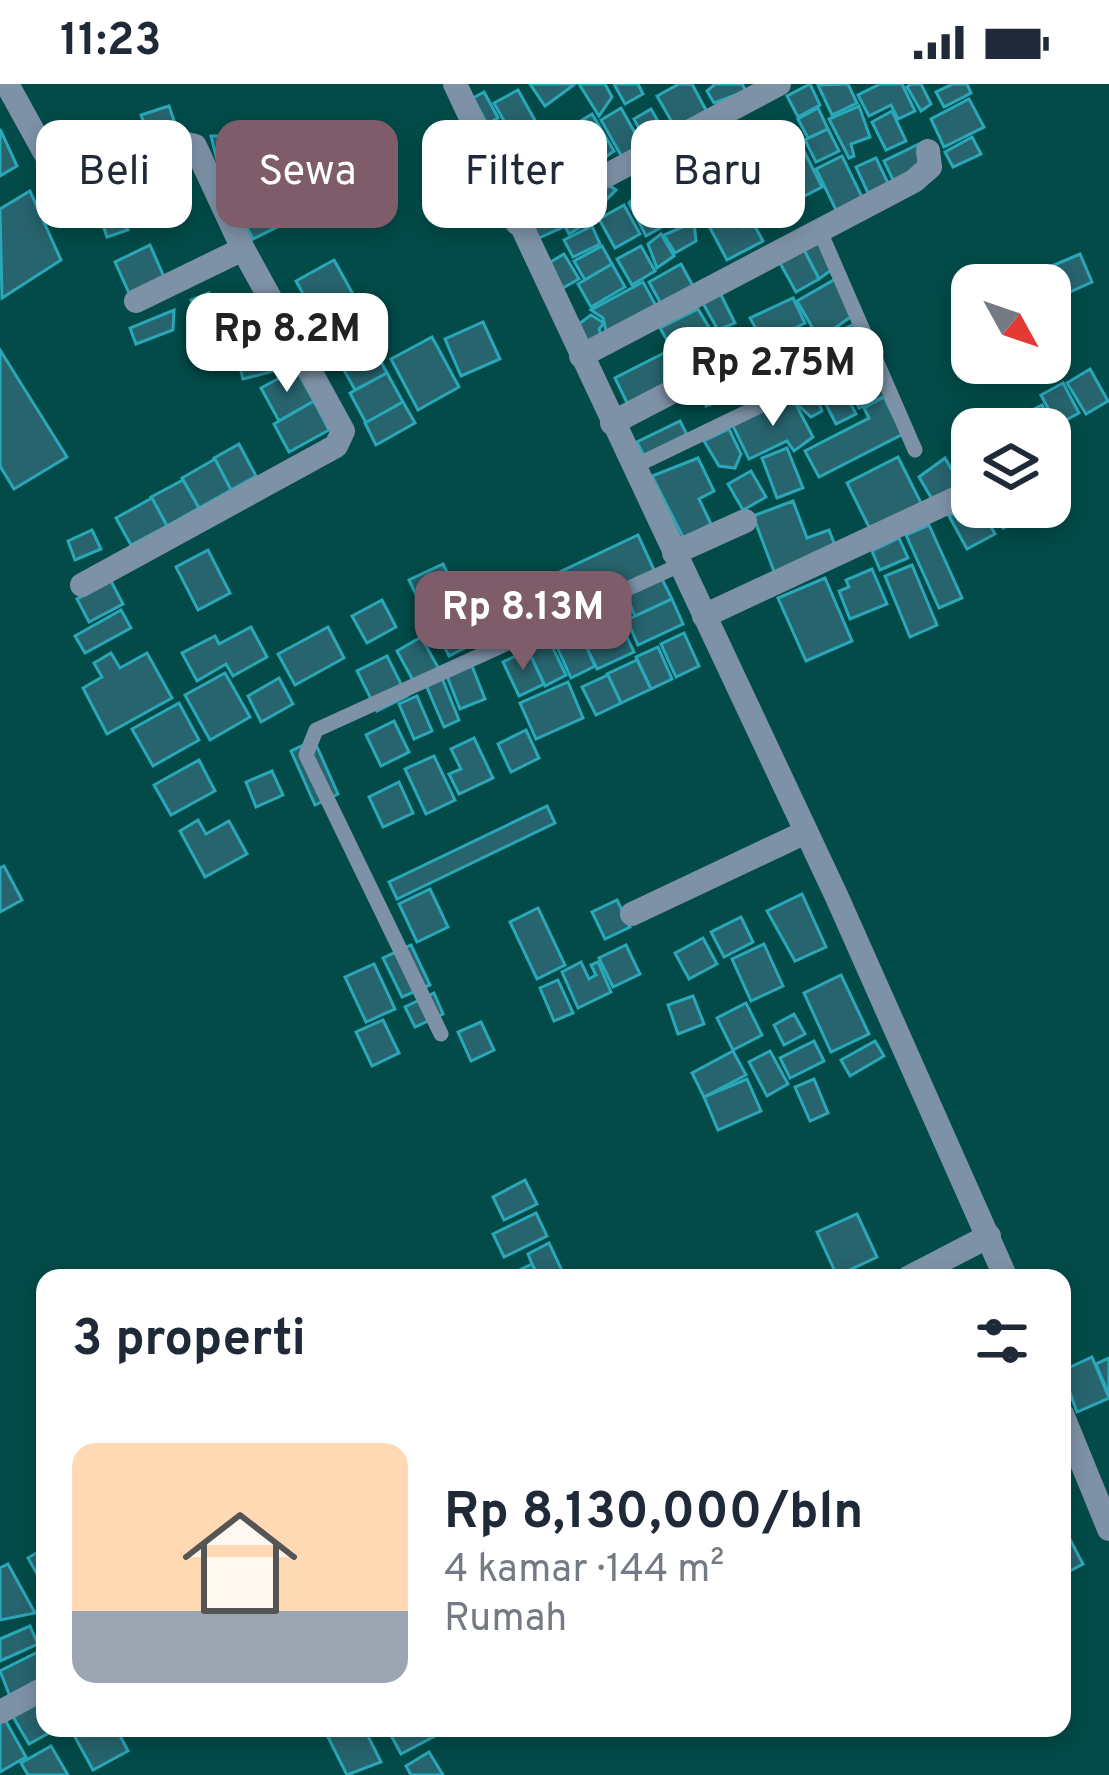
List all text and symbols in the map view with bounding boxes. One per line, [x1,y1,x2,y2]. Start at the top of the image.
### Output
text: 11:23 [60,14,161,71]
chip: Beli [36,120,192,228]
chip: Sewa [216,120,398,228]
chip: Filter [422,120,607,228]
chip: Baru [631,120,805,228]
north arrow [951,264,1071,384]
map controls [951,264,1071,528]
pin: Rp 8.2M [176,293,398,395]
text: Rp 8.2M [213,307,361,356]
pin: Rp 2.75M [649,327,897,429]
text: Rp 2.75M [690,341,856,390]
button: layers [951,408,1071,528]
pin: Rp 8.13M [399,571,647,673]
text: Rp 8.13M [442,585,604,634]
icon: filters [969,1308,1035,1374]
text: 3 properti [72,1309,306,1374]
text: Rp 8,130,000/bln [444,1482,864,1547]
icon: home [168,1491,312,1635]
text: 4 kamar · 144 m² [444,1547,724,1596]
text: Rumah [444,1596,567,1645]

